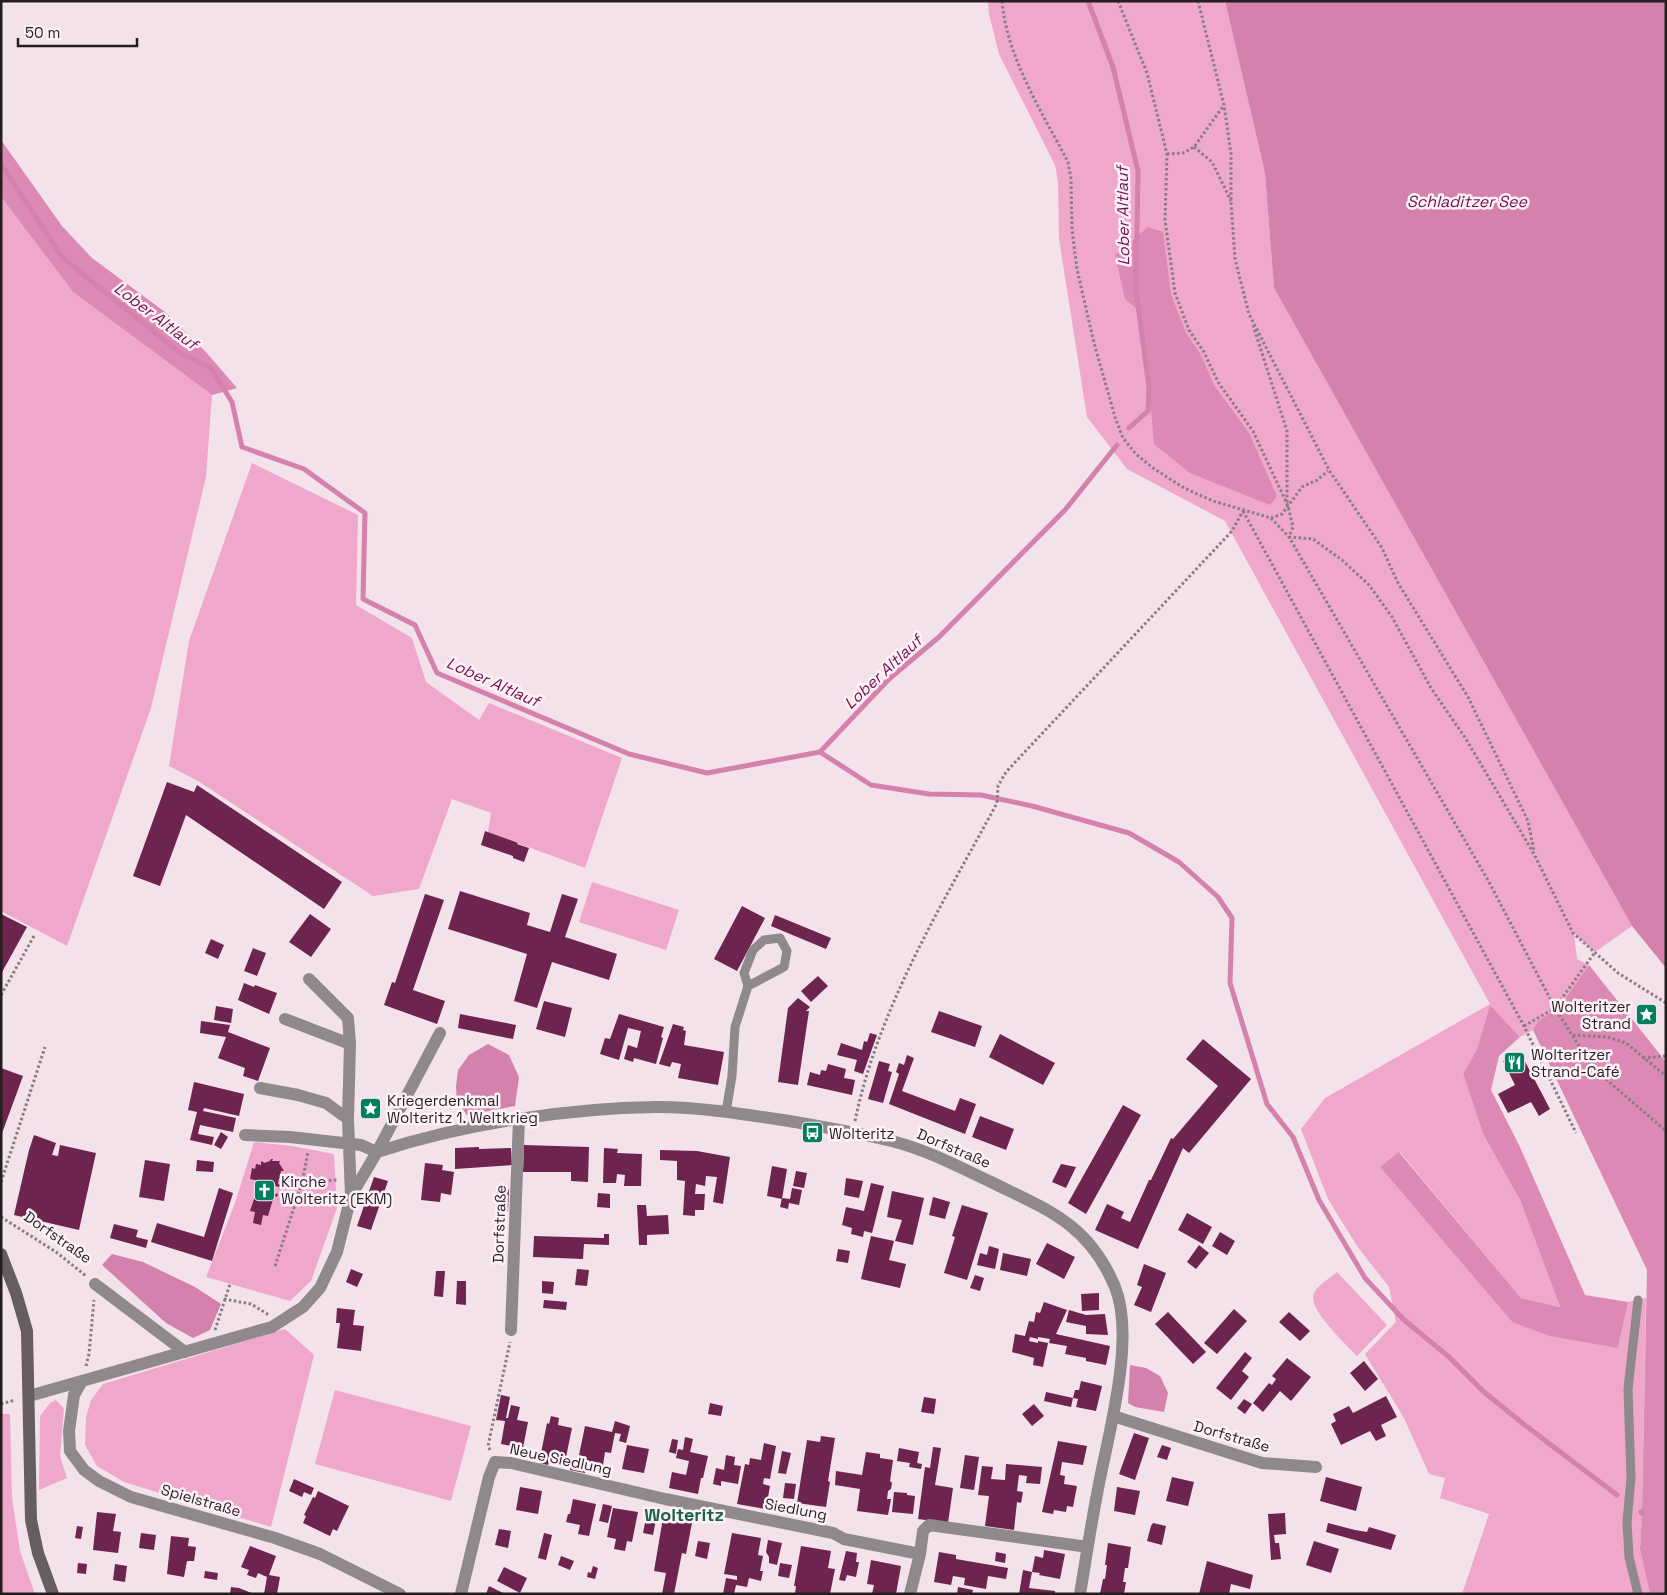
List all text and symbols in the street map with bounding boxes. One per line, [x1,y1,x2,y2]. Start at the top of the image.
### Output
scale bar [18,15,136,47]
text: 50 m [25,23,60,42]
water label: Lober Altlauf [1112,163,1134,266]
water label: Schladitzer See [1407,191,1528,212]
water label: Lober Altlauf [110,278,204,356]
water label: Lober Altlauf [839,628,929,714]
water label: Lober Altlauf [443,652,545,713]
place label: Wolteritzer Strand [1551,997,1631,1033]
place icon: Wolteritzer Strand [1635,1003,1659,1027]
place label: Wolteritzer Strand-Café [1531,1045,1620,1081]
restaurant icon: Wolteritzer Strand-Café [1503,1051,1527,1075]
place label: Kriegerdenkmal Wolteritz 1. Weltkrieg [387,1091,538,1127]
place icon: Kriegerdenkmal Wolteritz 1. Weltkrieg [359,1097,383,1121]
bus stop icon: Wolteritz [801,1121,825,1145]
place label: Wolteritz [829,1124,894,1143]
street label: Dorfstraße [914,1124,994,1172]
place label: Kirche Wolteritz (EKM) [281,1172,392,1209]
church icon: Kirche Wolteritz (EKM) [253,1178,277,1202]
street label: Dorfstraße [488,1184,510,1263]
street label: Dorfstraße [20,1207,96,1267]
street label: Dorfstraße [1192,1416,1272,1456]
street label: Neue Siedlung [508,1439,614,1479]
street label: Spielstraße [159,1480,243,1520]
street label: Siedlung [763,1494,829,1524]
district label: Wolteritz [644,1503,724,1526]

